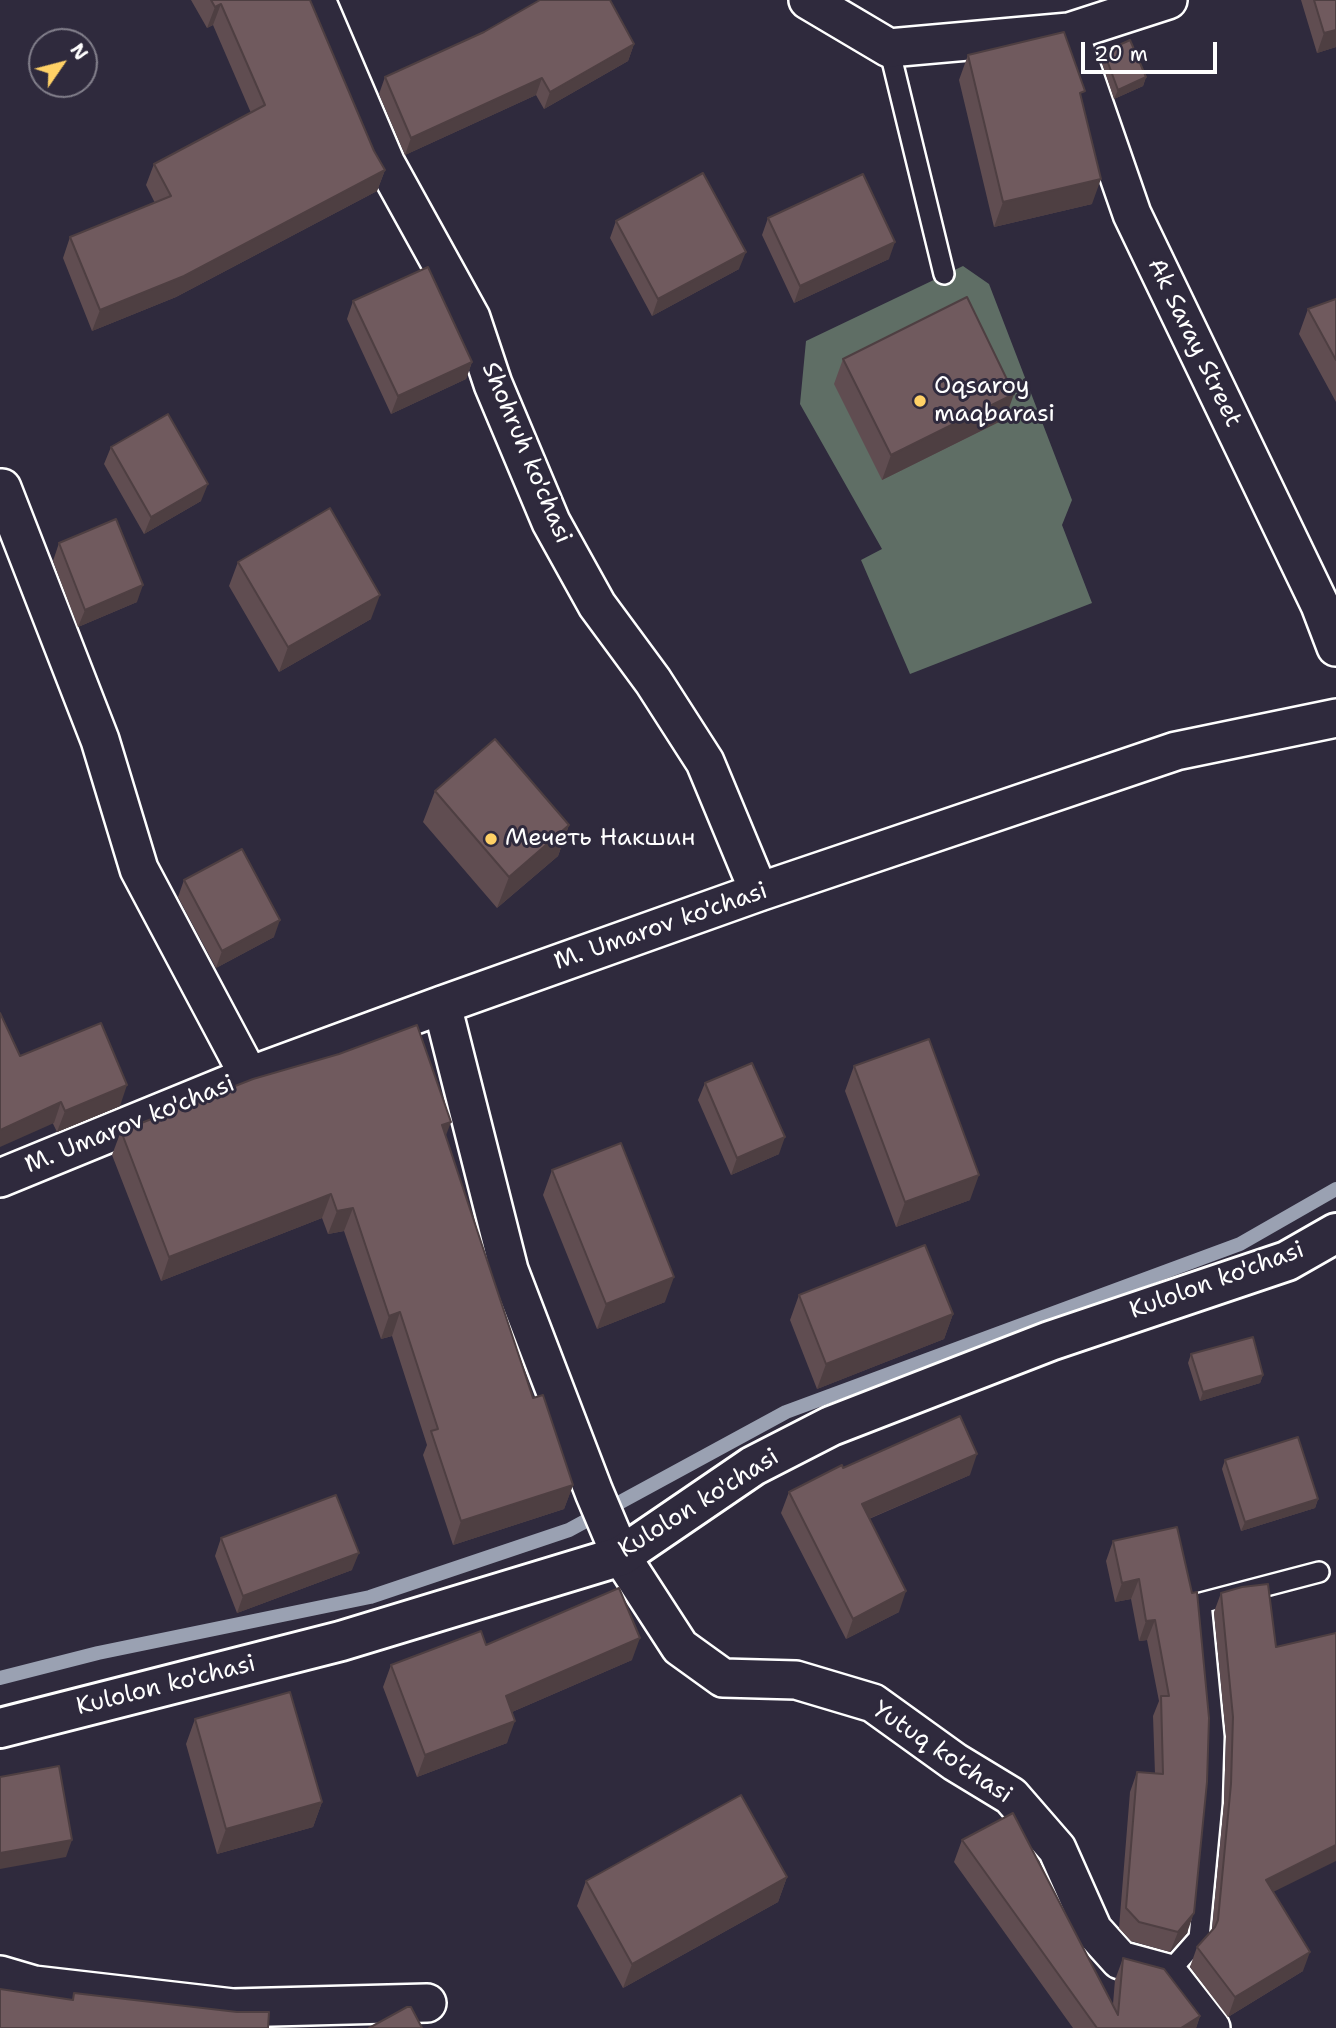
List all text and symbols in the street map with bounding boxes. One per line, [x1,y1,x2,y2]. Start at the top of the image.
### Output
north arrow [28,28,98,98]
scale bar [1084,28,1220,72]
text: N [64,38,94,65]
text: 20 m [1094,40,1148,68]
street label: Ak Saray Street [1141,254,1247,432]
street label: Shohruh ko'chasi [475,358,577,548]
place label: Oqsaroy maqbarasi [934,373,1055,429]
marker: Oqsaroy maqbarasi [912,393,928,409]
place label: Мечеть Накшин [505,825,695,853]
marker: Мечеть Накшин [483,831,499,847]
street label: M. Umarov ko'chasi [551,877,771,977]
street label: M. Umarov ko'chasi [21,1070,239,1180]
street label: Kulolon ko'chasi [1126,1236,1308,1326]
street label: Kulolon ko'chasi [614,1443,784,1565]
street label: Kulolon ko'chasi [73,1650,259,1722]
street label: Yutuq ko'chasi [867,1696,1017,1810]

